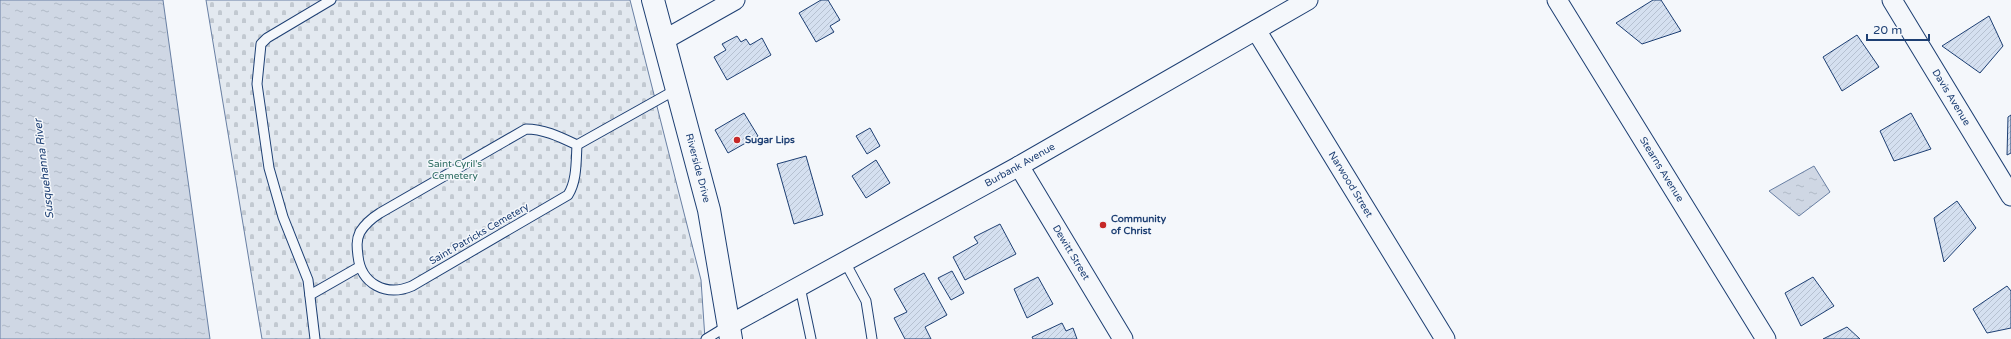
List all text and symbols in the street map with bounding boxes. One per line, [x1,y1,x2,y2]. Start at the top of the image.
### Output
scale bar [1867,16,1929,42]
text: 20 m [1873,23,1902,37]
street label: Davis Avenue [1929,67,1973,128]
water label: Susquehanna River [31,117,57,220]
street label: Riverside Drive [683,132,713,204]
place label: Sugar Lips [745,134,795,146]
marker: Sugar Lips [732,135,742,145]
street label: Stearns Avenue [1637,135,1686,204]
street label: Burbank Avenue [983,140,1058,190]
street label: Narwood Street [1326,149,1375,220]
park label: Saint Cyril's Cemetery [428,158,482,182]
street label: Saint Patricks Cemetery [427,200,531,267]
place label: Community of Christ [1111,213,1167,237]
marker: Community of Christ [1098,220,1108,230]
street label: Dewitt Street [1050,223,1092,282]

